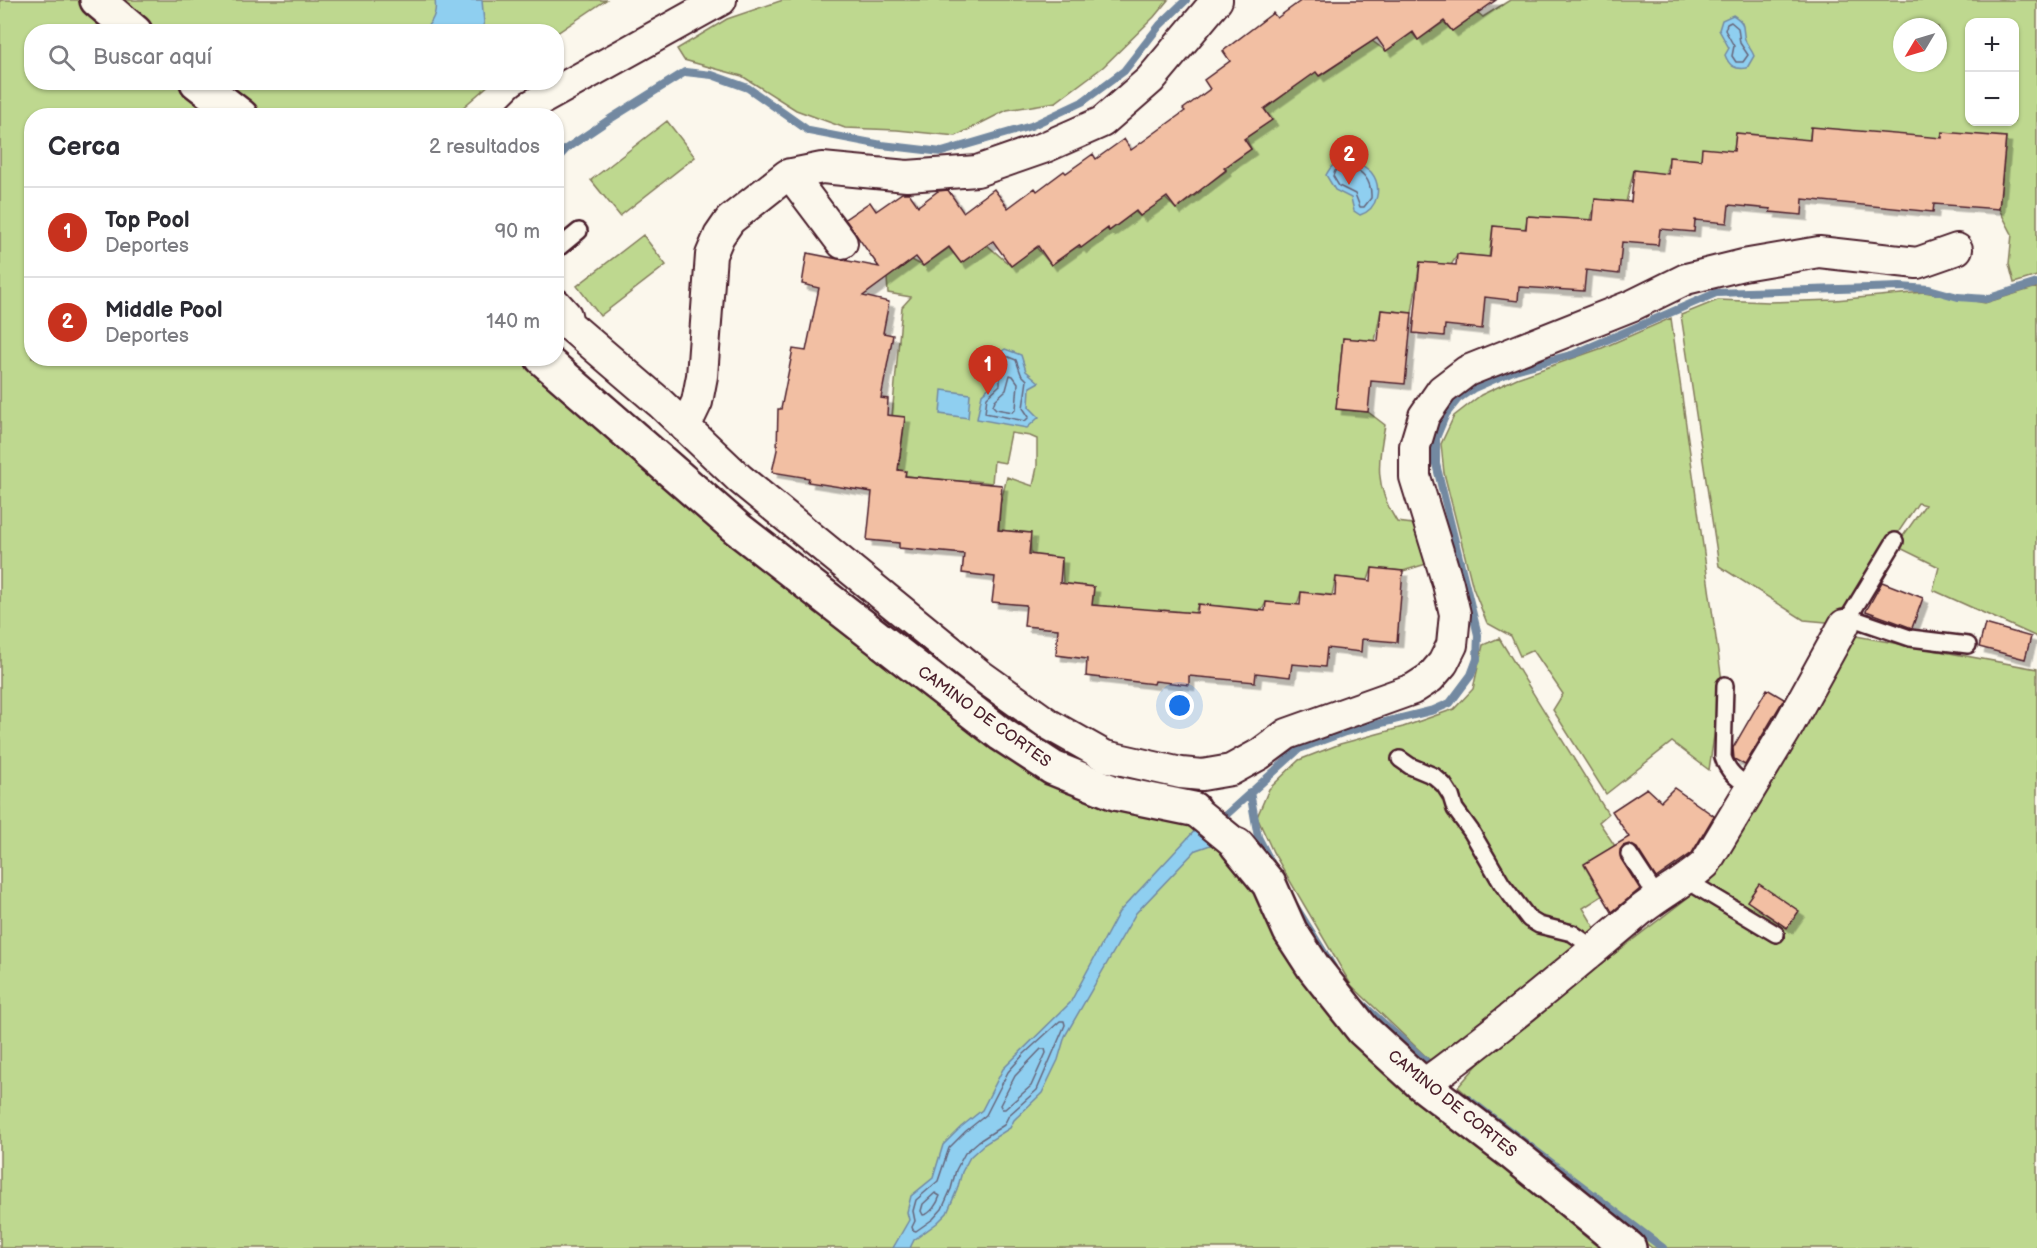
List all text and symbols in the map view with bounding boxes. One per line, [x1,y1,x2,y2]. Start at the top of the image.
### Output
north arrow [1893,18,1947,72]
map controls [1965,18,2019,126]
button: + [1965,18,2019,72]
search box [24,24,564,90]
icon: search [45,41,78,74]
text: Buscar aquí [93,44,212,71]
button: − [1965,72,2019,126]
text: Cerca [48,132,120,163]
text: 2 resultados [429,135,540,159]
pin: 2 [1330,136,1368,185]
text: Top Pool [105,207,190,234]
text: 1 [63,220,72,244]
text: 90 m [495,220,540,244]
text: Deportes [105,234,189,258]
text: Middle Pool [105,297,223,324]
text: 2 [62,310,73,334]
text: 140 m [486,310,540,334]
text: Deportes [105,324,189,348]
pin: 1 [968,346,1008,395]
street label: CAMINO DE CORTES [914,662,1054,772]
your location [1165,691,1194,720]
street label: CAMINO DE CORTES [1384,1046,1520,1162]

